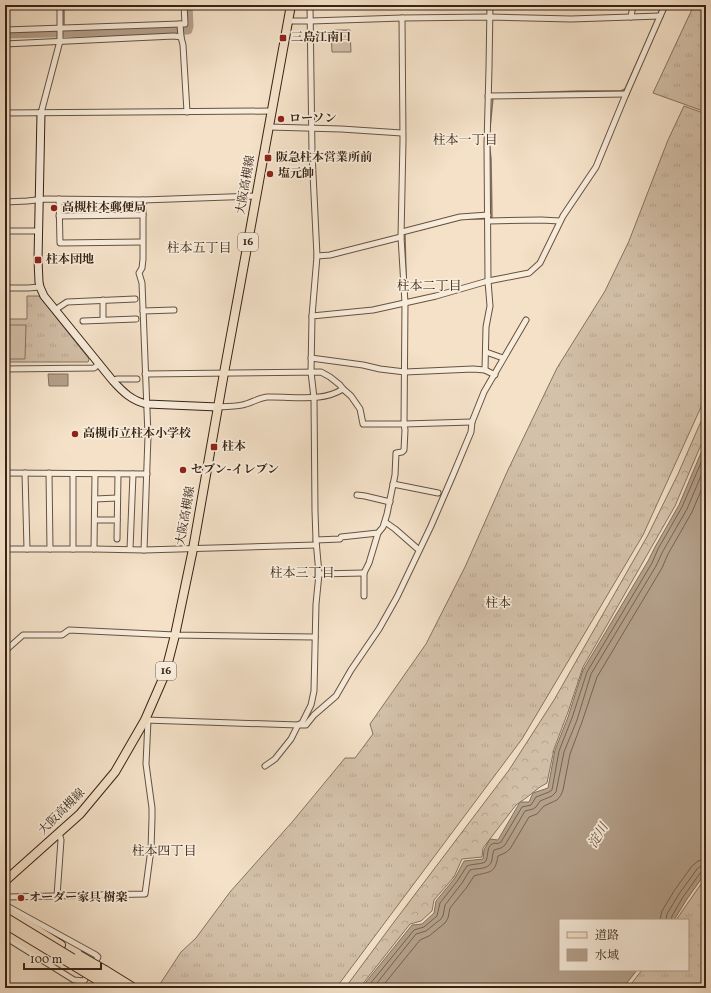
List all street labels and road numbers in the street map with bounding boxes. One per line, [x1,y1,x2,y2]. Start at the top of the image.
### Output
street label: 大阪高槻線 [233,154,259,216]
road number: 16 [238,233,258,251]
street label: 大阪高槻線 [173,485,199,547]
road number: 16 [156,662,176,680]
street label: 大阪高槻線 [35,785,89,839]

